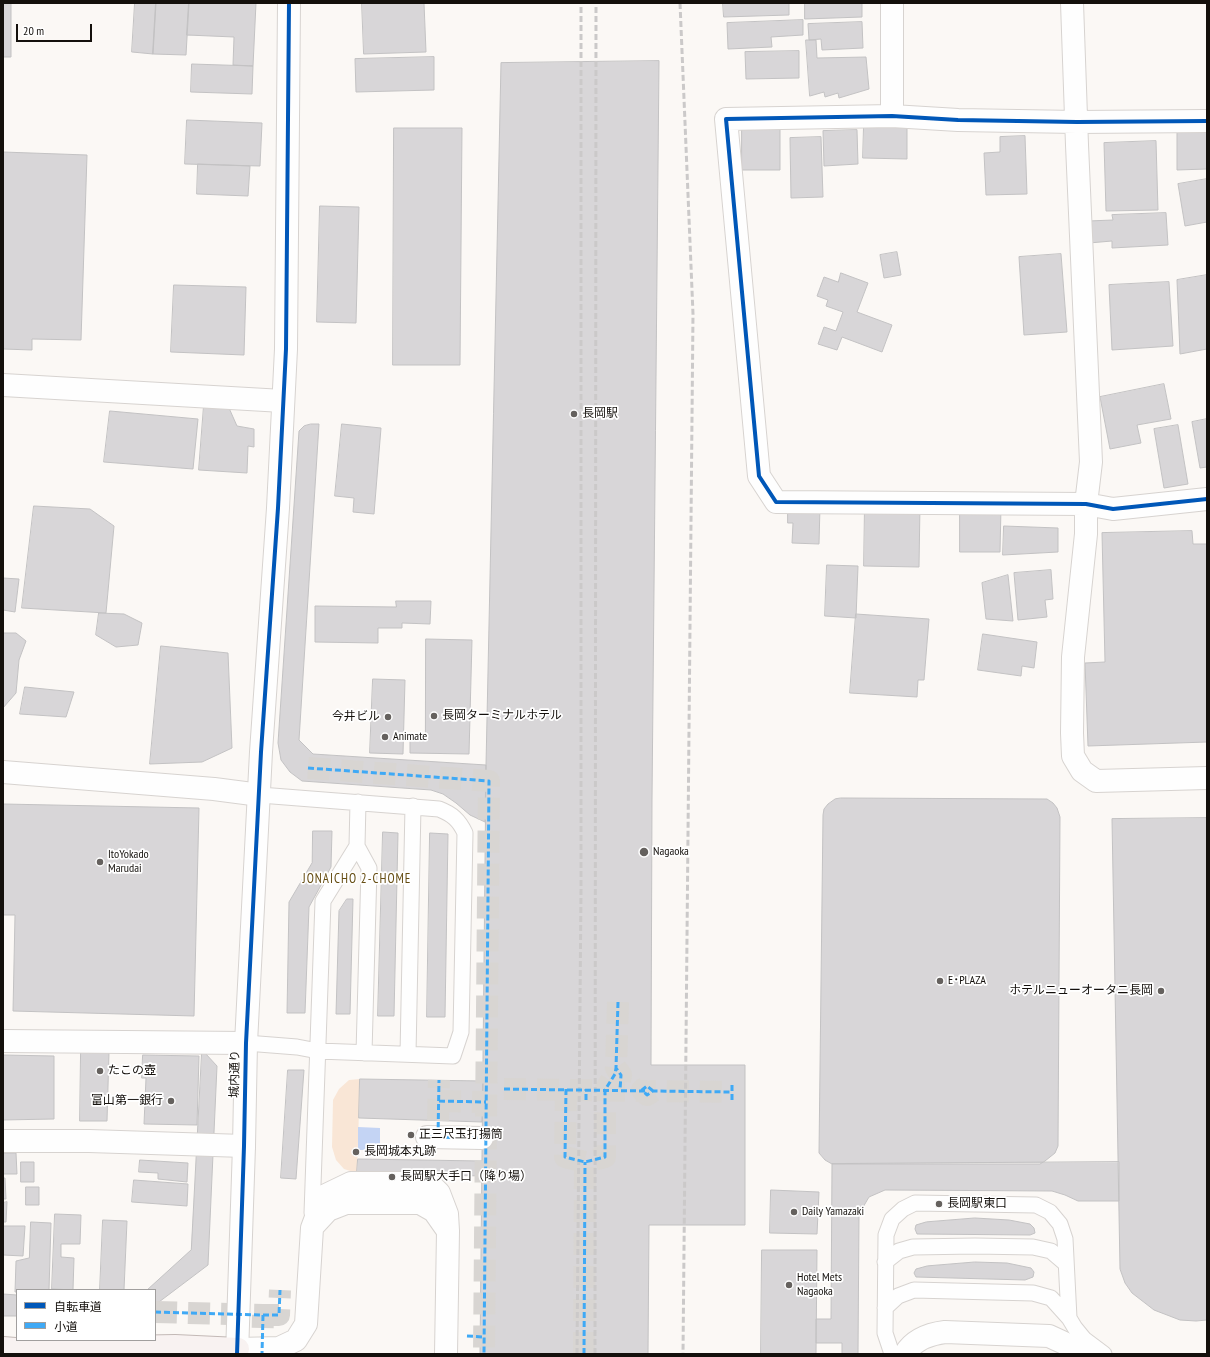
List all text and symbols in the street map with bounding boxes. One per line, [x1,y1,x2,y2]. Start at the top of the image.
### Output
scale bar [18,16,94,42]
text: 20 m [23,23,44,38]
place label: 長岡駅 [582,407,618,421]
marker: 長岡駅 [569,409,579,419]
place label: 長岡ターミナルホテル [442,709,562,723]
place label: 今井ビル [332,710,380,724]
marker: 長岡ターミナルホテル [429,711,439,721]
marker: 今井ビル [383,712,393,722]
place label: Animate [393,730,427,744]
marker: Animate [380,732,390,742]
place label: Nagaoka [653,845,689,859]
marker: Nagaoka [638,846,650,858]
place label: ItoYokado Marudai [108,848,149,876]
marker: ItoYokado Marudai [95,857,105,867]
district label: JONAICHO 2-CHOME [303,871,411,887]
place label: E･PLAZA [948,974,986,988]
marker: E･PLAZA [935,976,945,986]
place label: ホテルニューオータニ長岡 [1009,984,1153,998]
marker: ホテルニューオータニ長岡 [1156,986,1166,996]
street label: 城内通り [227,1050,243,1098]
place label: たこの壺 [108,1064,156,1078]
marker: たこの壺 [95,1066,105,1076]
place label: 富山第一銀行 [91,1094,163,1108]
marker: 富山第一銀行 [166,1096,176,1106]
place label: 正三尺玉打揚筒 [419,1128,503,1142]
marker: 正三尺玉打揚筒 [406,1130,416,1140]
place label: 長岡城本丸跡 [364,1145,436,1159]
marker: 長岡城本丸跡 [351,1147,361,1157]
place label: 長岡駅大手口（降り場） [400,1170,532,1184]
marker: 長岡駅大手口（降り場） [387,1172,397,1182]
place label: 長岡駅東口 [947,1197,1007,1211]
marker: 長岡駅東口 [934,1199,944,1209]
place label: Daily Yamazaki [802,1205,864,1219]
marker: Daily Yamazaki [789,1207,799,1217]
place label: Hotel Mets Nagaoka [797,1271,842,1299]
marker: Hotel Mets Nagaoka [784,1280,794,1290]
legend [16,1289,156,1341]
text: 自転車道 [54,1299,102,1314]
text: 小道 [54,1319,78,1334]

